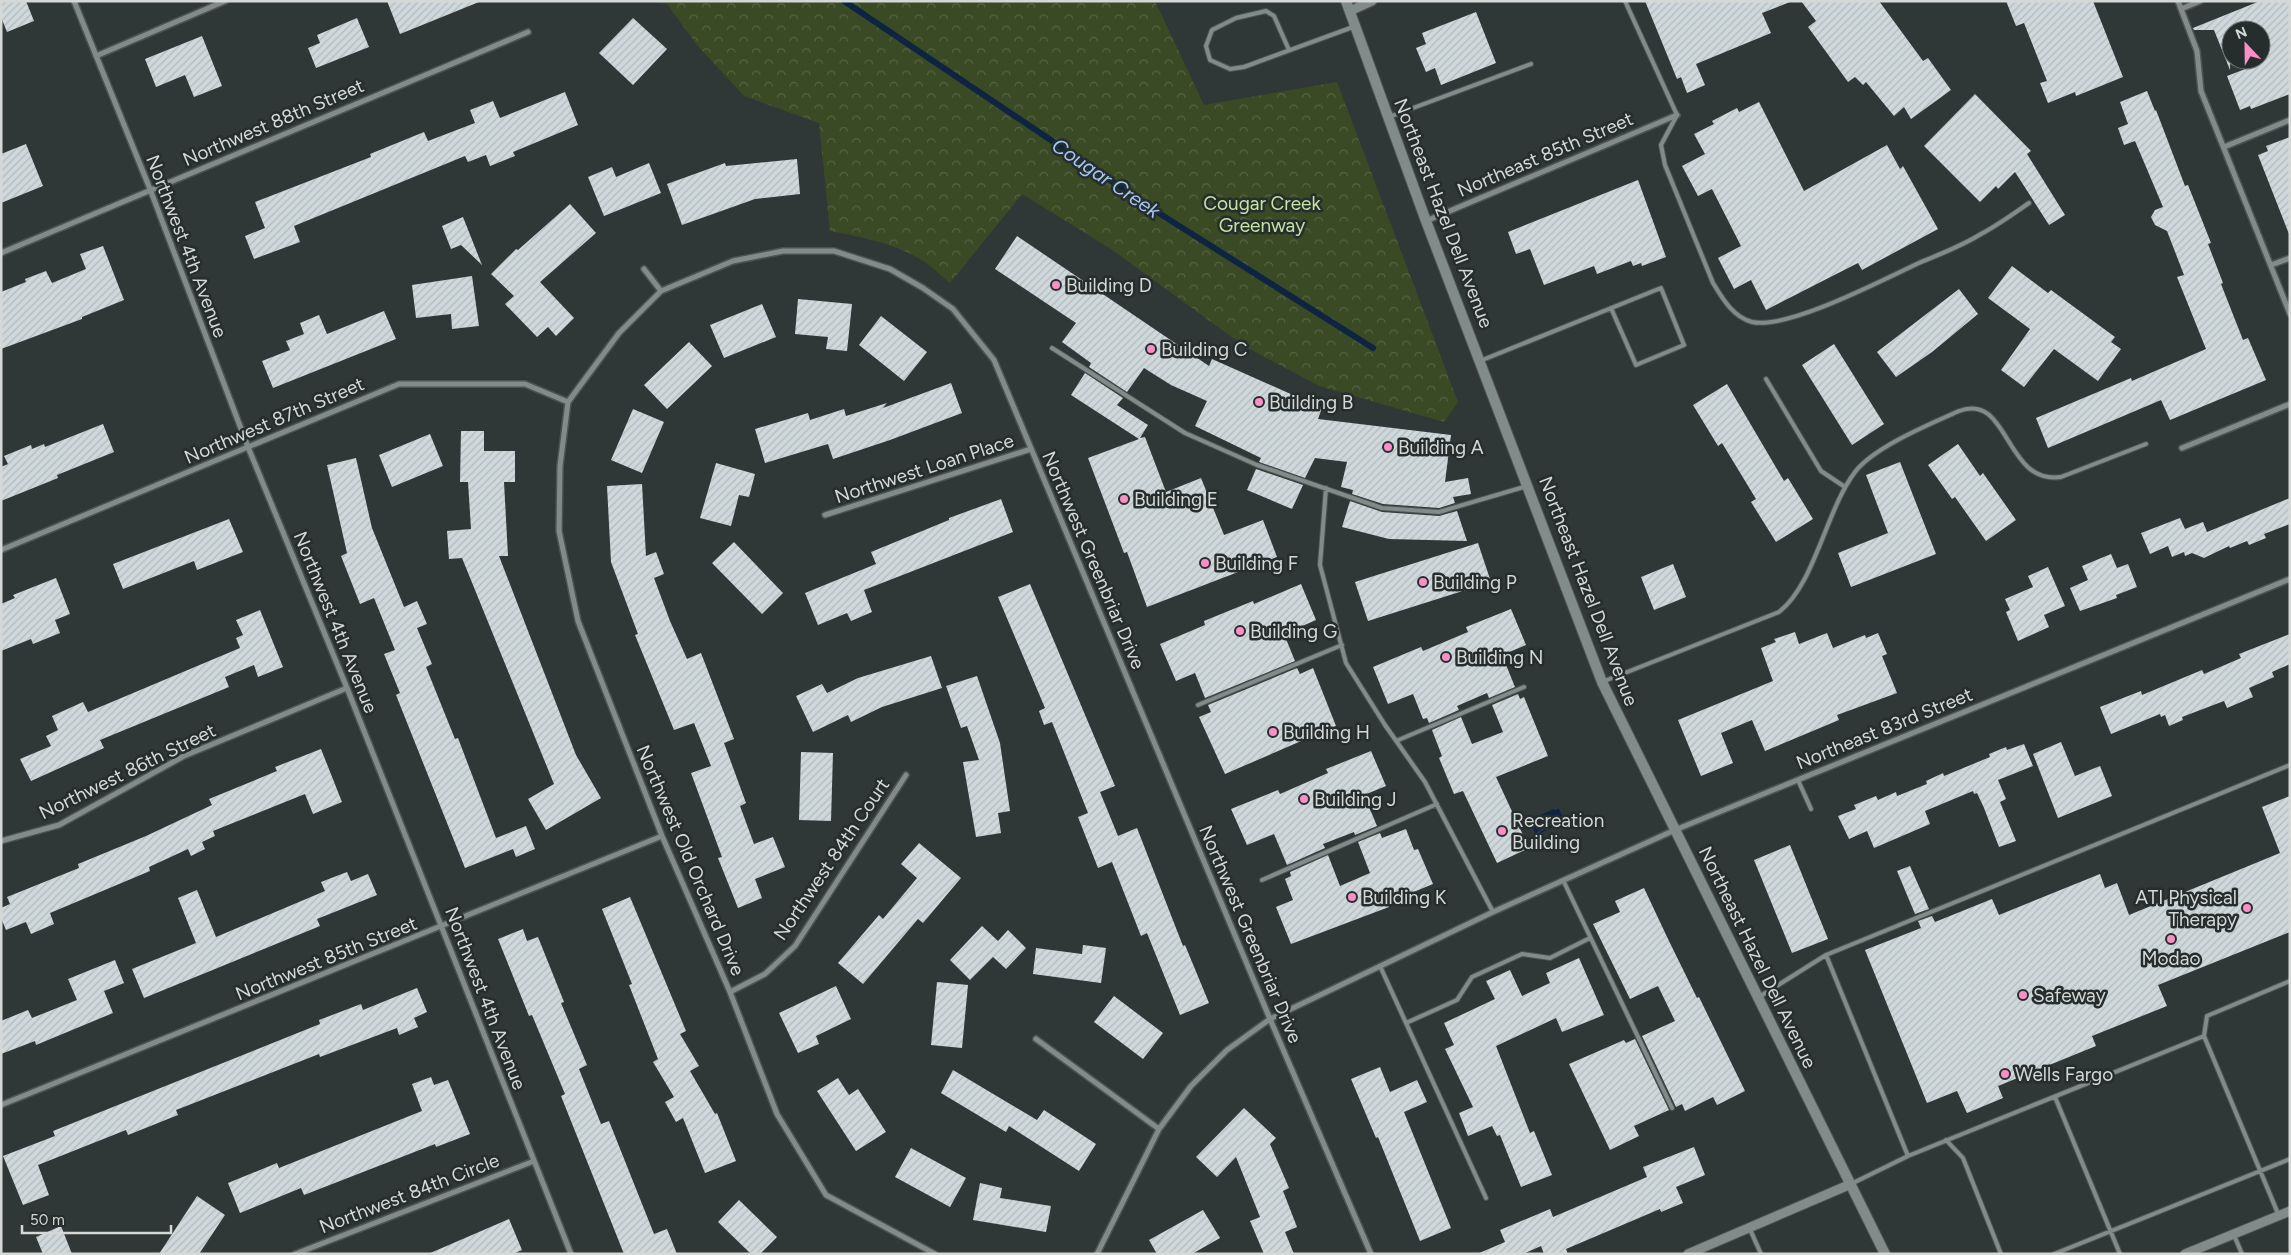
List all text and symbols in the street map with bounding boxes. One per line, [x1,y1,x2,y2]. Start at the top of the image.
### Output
north arrow [2221,20,2271,70]
text: N [2233,24,2250,43]
street label: Northwest 88th Street [179,74,367,171]
street label: Northeast Hazel Dell Avenue [1389,95,1498,331]
street label: Northeast 85th Street [1454,107,1637,202]
water label: Cougar Creek [1047,133,1166,224]
street label: Northwest 4th Avenue [141,151,232,341]
park label: Cougar Creek Greenway [1203,192,1321,237]
place label: Building D [1066,274,1152,297]
marker: Building D [1050,279,1062,291]
place label: Building C [1161,338,1248,361]
marker: Building C [1145,343,1157,355]
street label: Northwest 87th Street [181,372,368,469]
place label: Building B [1269,391,1353,414]
marker: Building B [1253,396,1265,408]
street label: Northwest Loan Place [832,429,1017,508]
place label: Building A [1398,436,1484,459]
marker: Building A [1382,441,1394,453]
street label: Northwest Greenbriar Drive [1037,448,1150,673]
street label: Northeast Hazel Dell Avenue [1534,473,1643,709]
place label: Building E [1134,488,1218,511]
marker: Building E [1118,493,1130,505]
street label: Northwest 4th Avenue [289,528,383,716]
place label: Building F [1215,552,1298,575]
marker: Building F [1199,557,1211,569]
place label: Building P [1433,571,1517,594]
marker: Building P [1417,576,1429,588]
place label: Building G [1250,620,1337,643]
marker: Building G [1234,625,1246,637]
place label: Building N [1456,646,1544,669]
marker: Building N [1440,651,1452,663]
street label: Northeast 83rd Street [1793,683,1976,774]
street label: Northwest 86th Street [35,719,219,824]
place label: Building H [1283,721,1370,744]
marker: Building H [1267,726,1279,738]
street label: Northwest Old Orchard Drive [631,741,750,979]
street label: Northwest 84th Court [769,774,894,945]
place label: Building J [1314,788,1397,811]
marker: Building J [1298,793,1310,805]
place label: Recreation Building [1512,809,1604,854]
street label: Northwest Greenbriar Drive [1194,822,1307,1047]
marker: Recreation Building [1496,825,1508,837]
street label: Northeast Hazel Dell Avenue [1694,843,1821,1072]
place label: Building K [1362,886,1447,909]
place label: ATI Physical Therapy [2135,886,2237,931]
marker: Building K [1346,891,1358,903]
marker: ATI Physical Therapy [2241,902,2253,914]
street label: Northwest 4th Avenue [440,903,531,1093]
street label: Northwest 85th Street [232,911,420,1005]
marker: Modao [2165,933,2177,945]
place label: Modao [2142,947,2200,970]
place label: Safeway [2033,984,2106,1007]
marker: Safeway [2017,989,2029,1001]
place label: Wells Fargo [2015,1063,2113,1086]
marker: Wells Fargo [1999,1068,2011,1080]
street label: Northwest 84th Circle [316,1149,502,1238]
scale bar [22,1202,171,1234]
text: 50 m [30,1211,65,1229]

